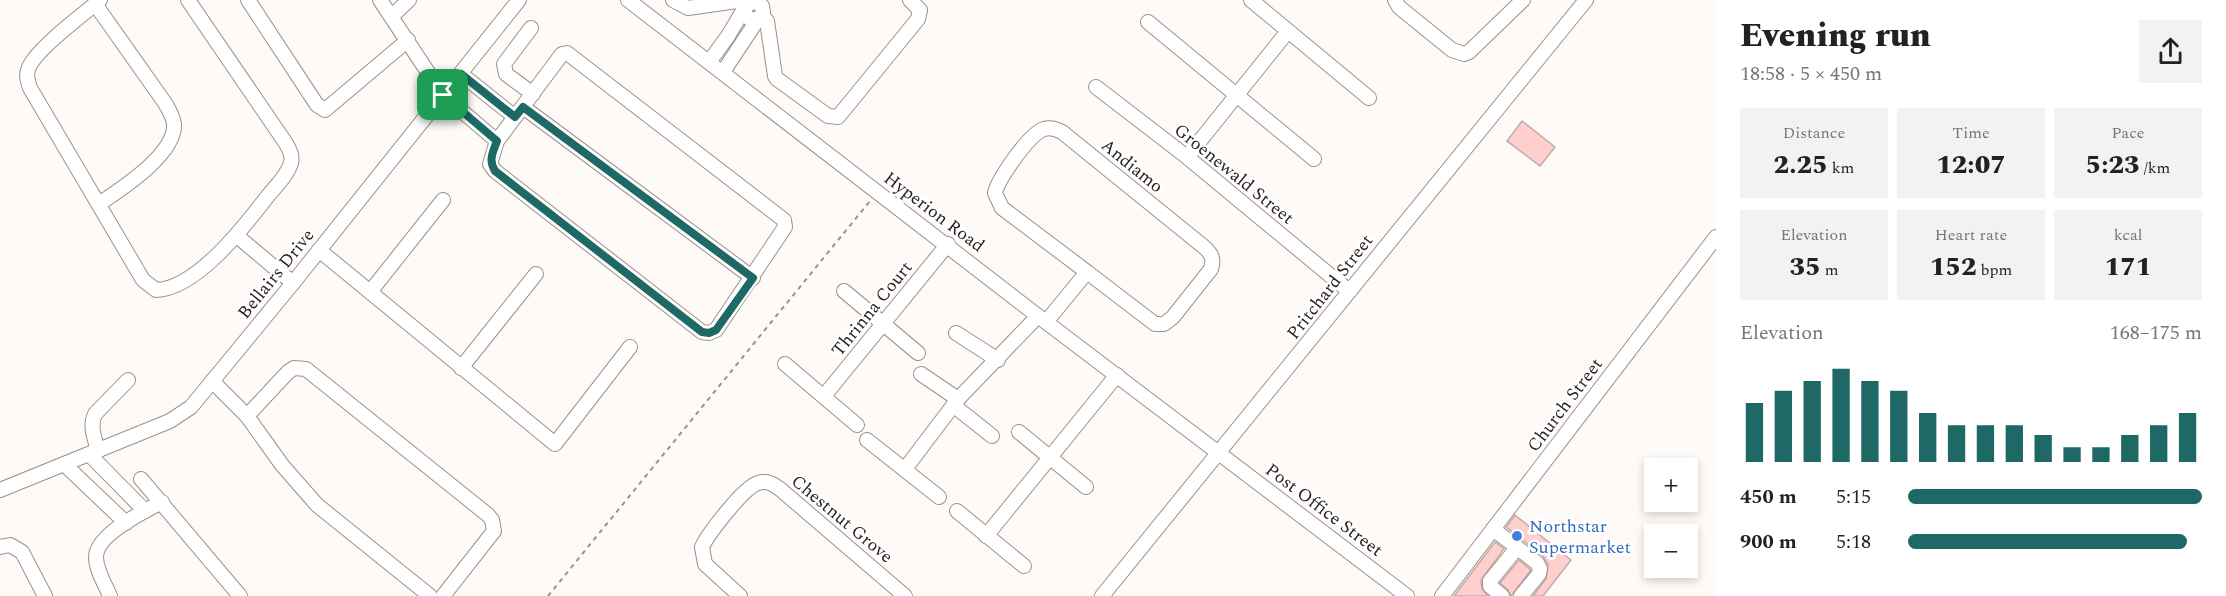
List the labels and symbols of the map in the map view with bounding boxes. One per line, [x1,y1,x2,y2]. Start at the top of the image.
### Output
pin [417,69,468,120]
street label: Groenewald Street [1168,117,1300,231]
street label: Andiamo [1095,132,1169,200]
street label: Hyperion Road [878,165,990,259]
street label: Bellairs Drive [231,223,321,325]
street label: Pritchard Street [1280,229,1380,345]
street label: Thrinna Court [825,255,919,363]
street label: Church Street [1521,352,1609,458]
street label: Post Office Street [1260,457,1388,563]
street label: Chestnut Grove [785,468,899,570]
place label: Northstar Supermarket [1529,513,1631,561]
marker: Northstar Supermarket [1510,529,1524,543]

